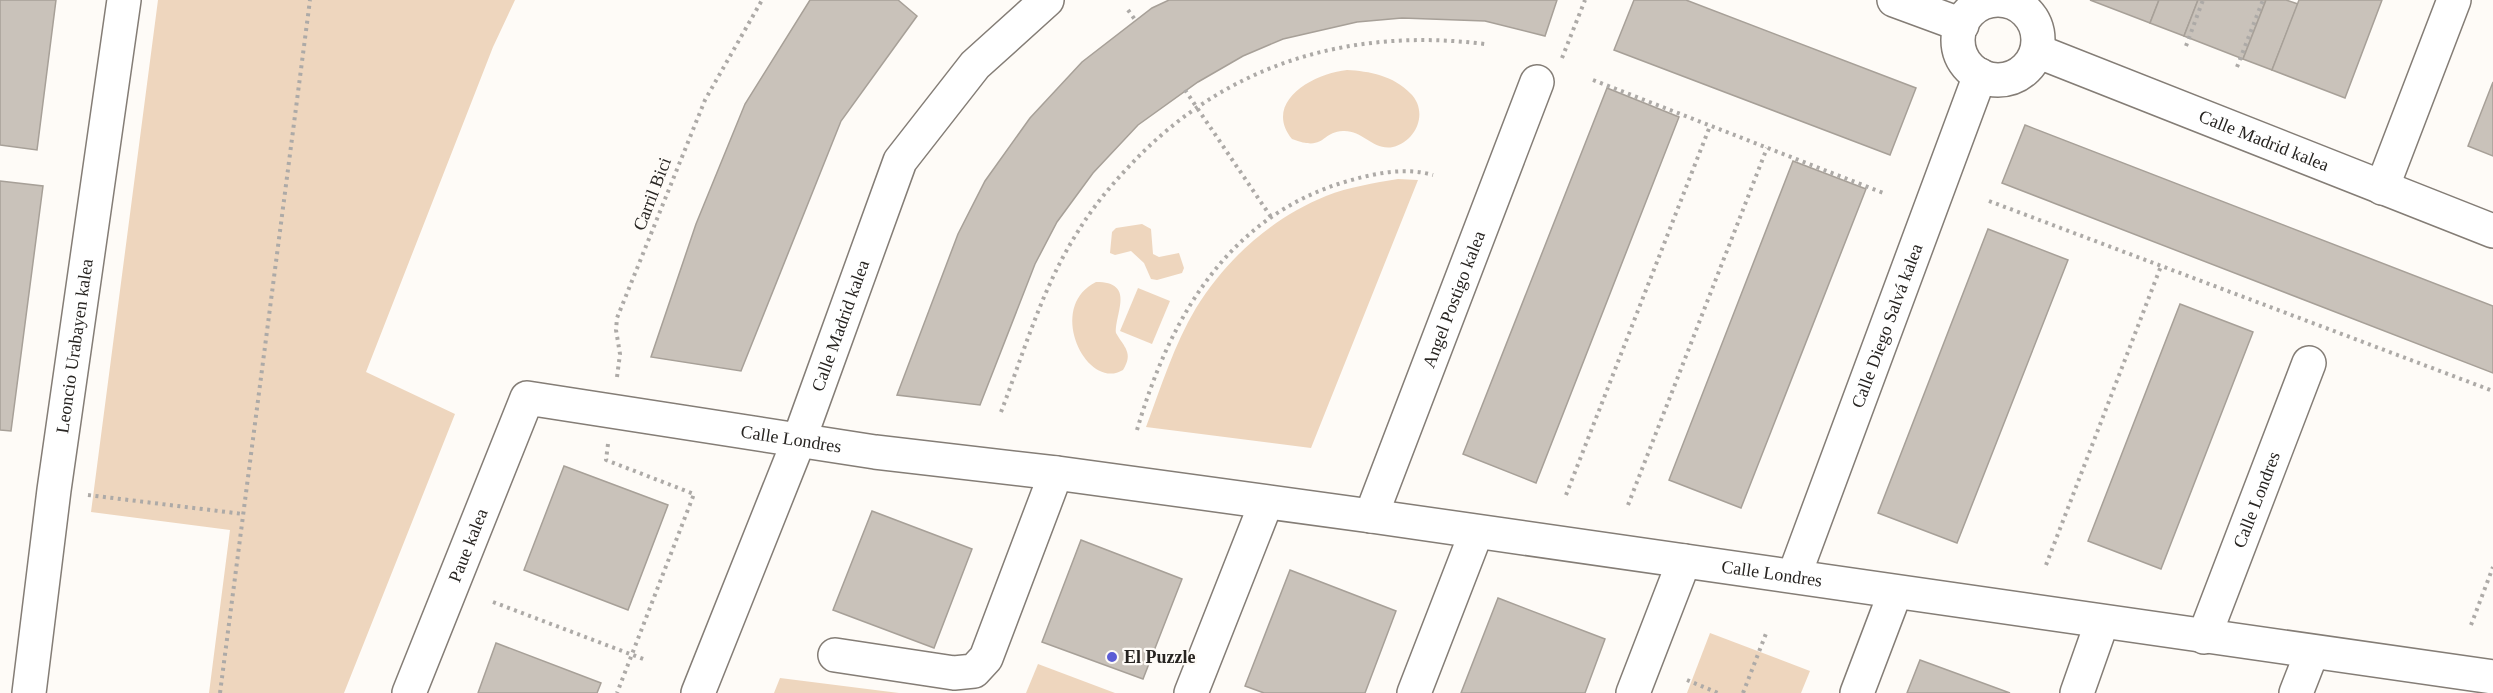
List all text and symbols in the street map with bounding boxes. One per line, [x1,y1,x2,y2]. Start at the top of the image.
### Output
street label: Calle Madrid kalea [2196,106,2332,175]
street label: Carril Bici [629,155,675,233]
street label: Angel Postigo kalea [1419,228,1489,371]
street label: Calle Diego Salvá kalea [1847,241,1927,411]
street label: Leoncio Urabayen kalea [52,257,97,435]
street label: Calle Madrid kalea [807,257,873,394]
street label: Calle Londres [739,421,843,457]
street label: Calle Londres [2229,449,2284,551]
street label: Paue kalea [444,506,492,585]
street label: Calle Londres [1720,556,1824,591]
place label: El Puzzle [1124,647,1195,667]
marker: El Puzzle [1105,650,1119,664]

